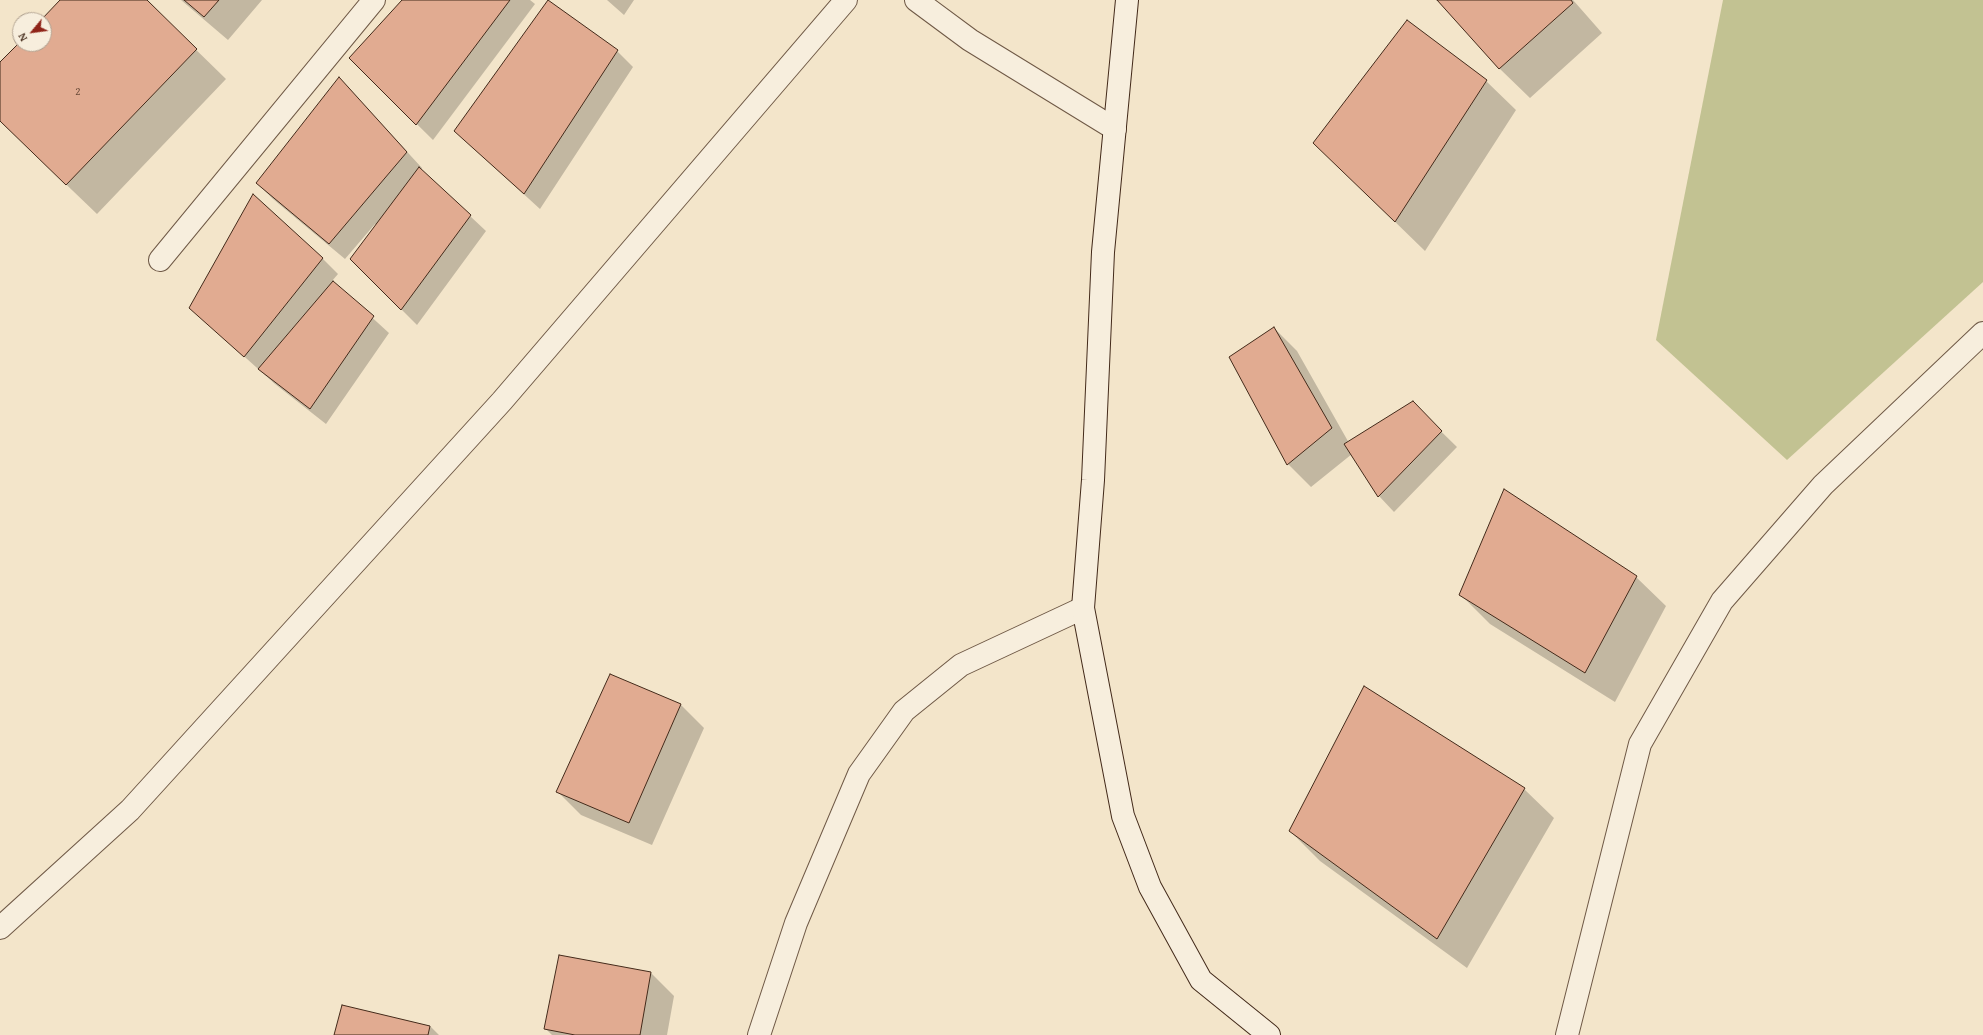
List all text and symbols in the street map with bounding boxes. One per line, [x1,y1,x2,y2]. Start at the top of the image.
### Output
north arrow [12,12,52,52]
text: N [14,30,31,44]
house number: 2 [75,85,81,99]

